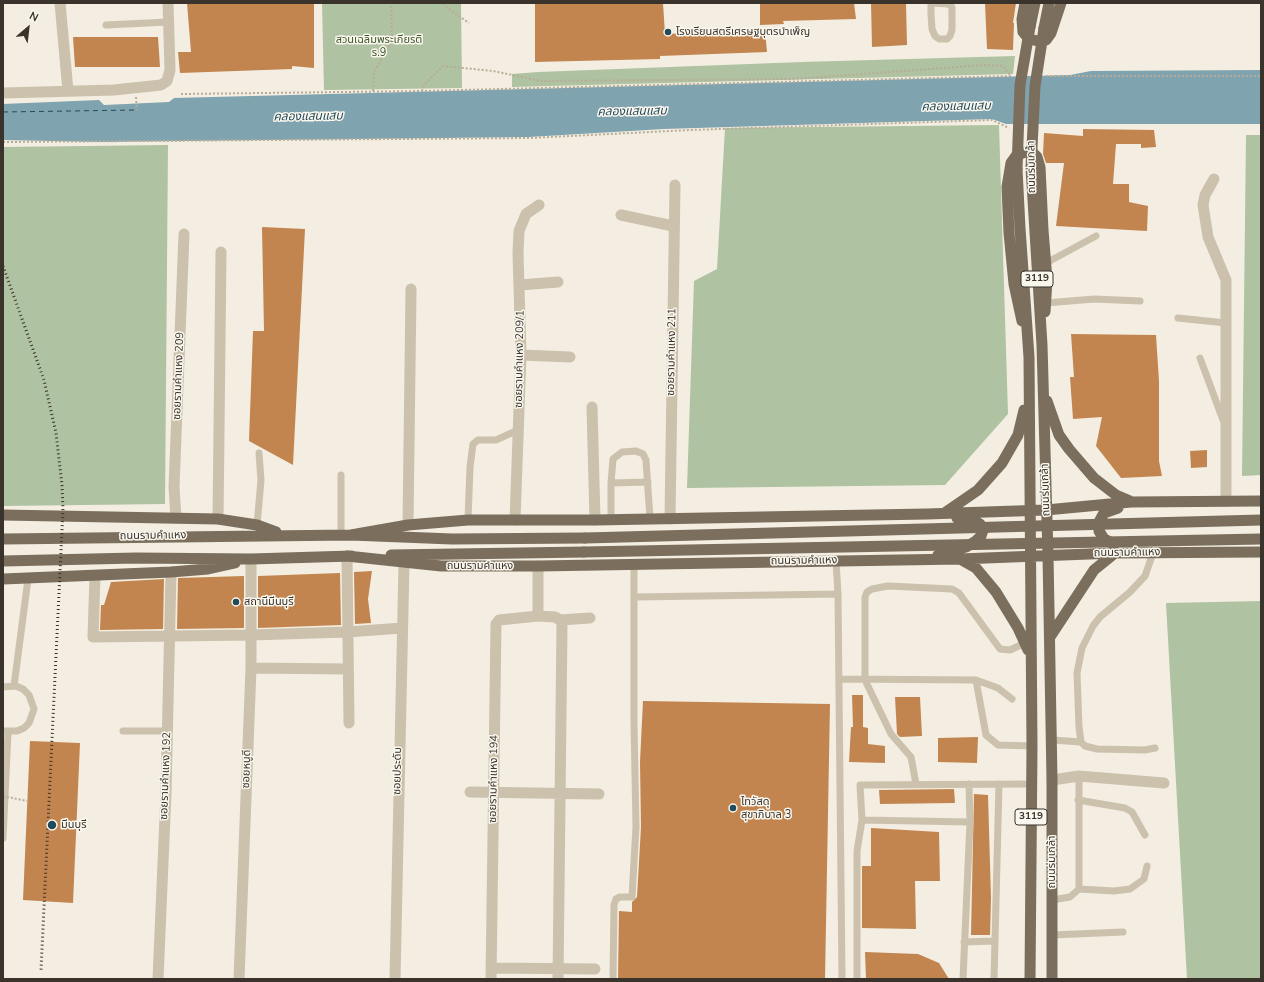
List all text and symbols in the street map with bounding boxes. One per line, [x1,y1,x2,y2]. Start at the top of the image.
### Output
north arrow [8,8,48,48]
text: N [27,8,41,26]
place label: โรงเรียนสตรีเศรษฐบุตรบำเพ็ญ [676,25,810,39]
marker: โรงเรียนสตรีเศรษฐบุตรบำเพ็ญ [663,27,673,37]
park label: สวนเฉลิมพระเกียรติ ร.9 [336,33,422,59]
water label: คลองแสนแสบ [921,99,991,115]
water label: คลองแสนแสบ [597,104,667,120]
water label: คลองแสนแสบ [273,109,343,125]
street label: ถนนร่มเกล้า [1025,140,1039,194]
road number: 3119 [1021,271,1053,287]
street label: ซอยรามคำแหง 211 [665,308,679,396]
street label: ซอยรามคำแหง 209/1 [513,310,527,408]
street label: ซอยรามคำแหง 209 [171,332,187,420]
street label: ถนนร่มเกล้า [1038,463,1054,517]
street label: ถนนรามคำแหง [120,529,186,543]
street label: ถนนรามคำแหง [1094,546,1160,560]
street label: ถนนรามคำแหง [771,554,837,568]
street label: ถนนรามคำแหง [447,559,513,573]
place label: สถานีมีนบุรี [244,595,294,609]
marker: สถานีมีนบุรี [231,597,241,607]
street label: ซอยรามคำแหง 192 [158,732,174,820]
street label: ซอยรามคำแหง 194 [487,735,501,823]
street label: ซอยประดับ [391,747,405,795]
street label: ซอยหนูดี [240,749,254,789]
place label: ไทวัสดุ สุขาภิบาล 3 [741,795,791,821]
marker: ไทวัสดุ สุขาภิบาล 3 [728,803,738,813]
road number: 3119 [1015,809,1047,825]
place label: มีนบุรี [61,818,87,832]
marker: มีนบุรี [46,819,58,831]
street label: ถนนร่มเกล้า [1045,836,1059,888]

